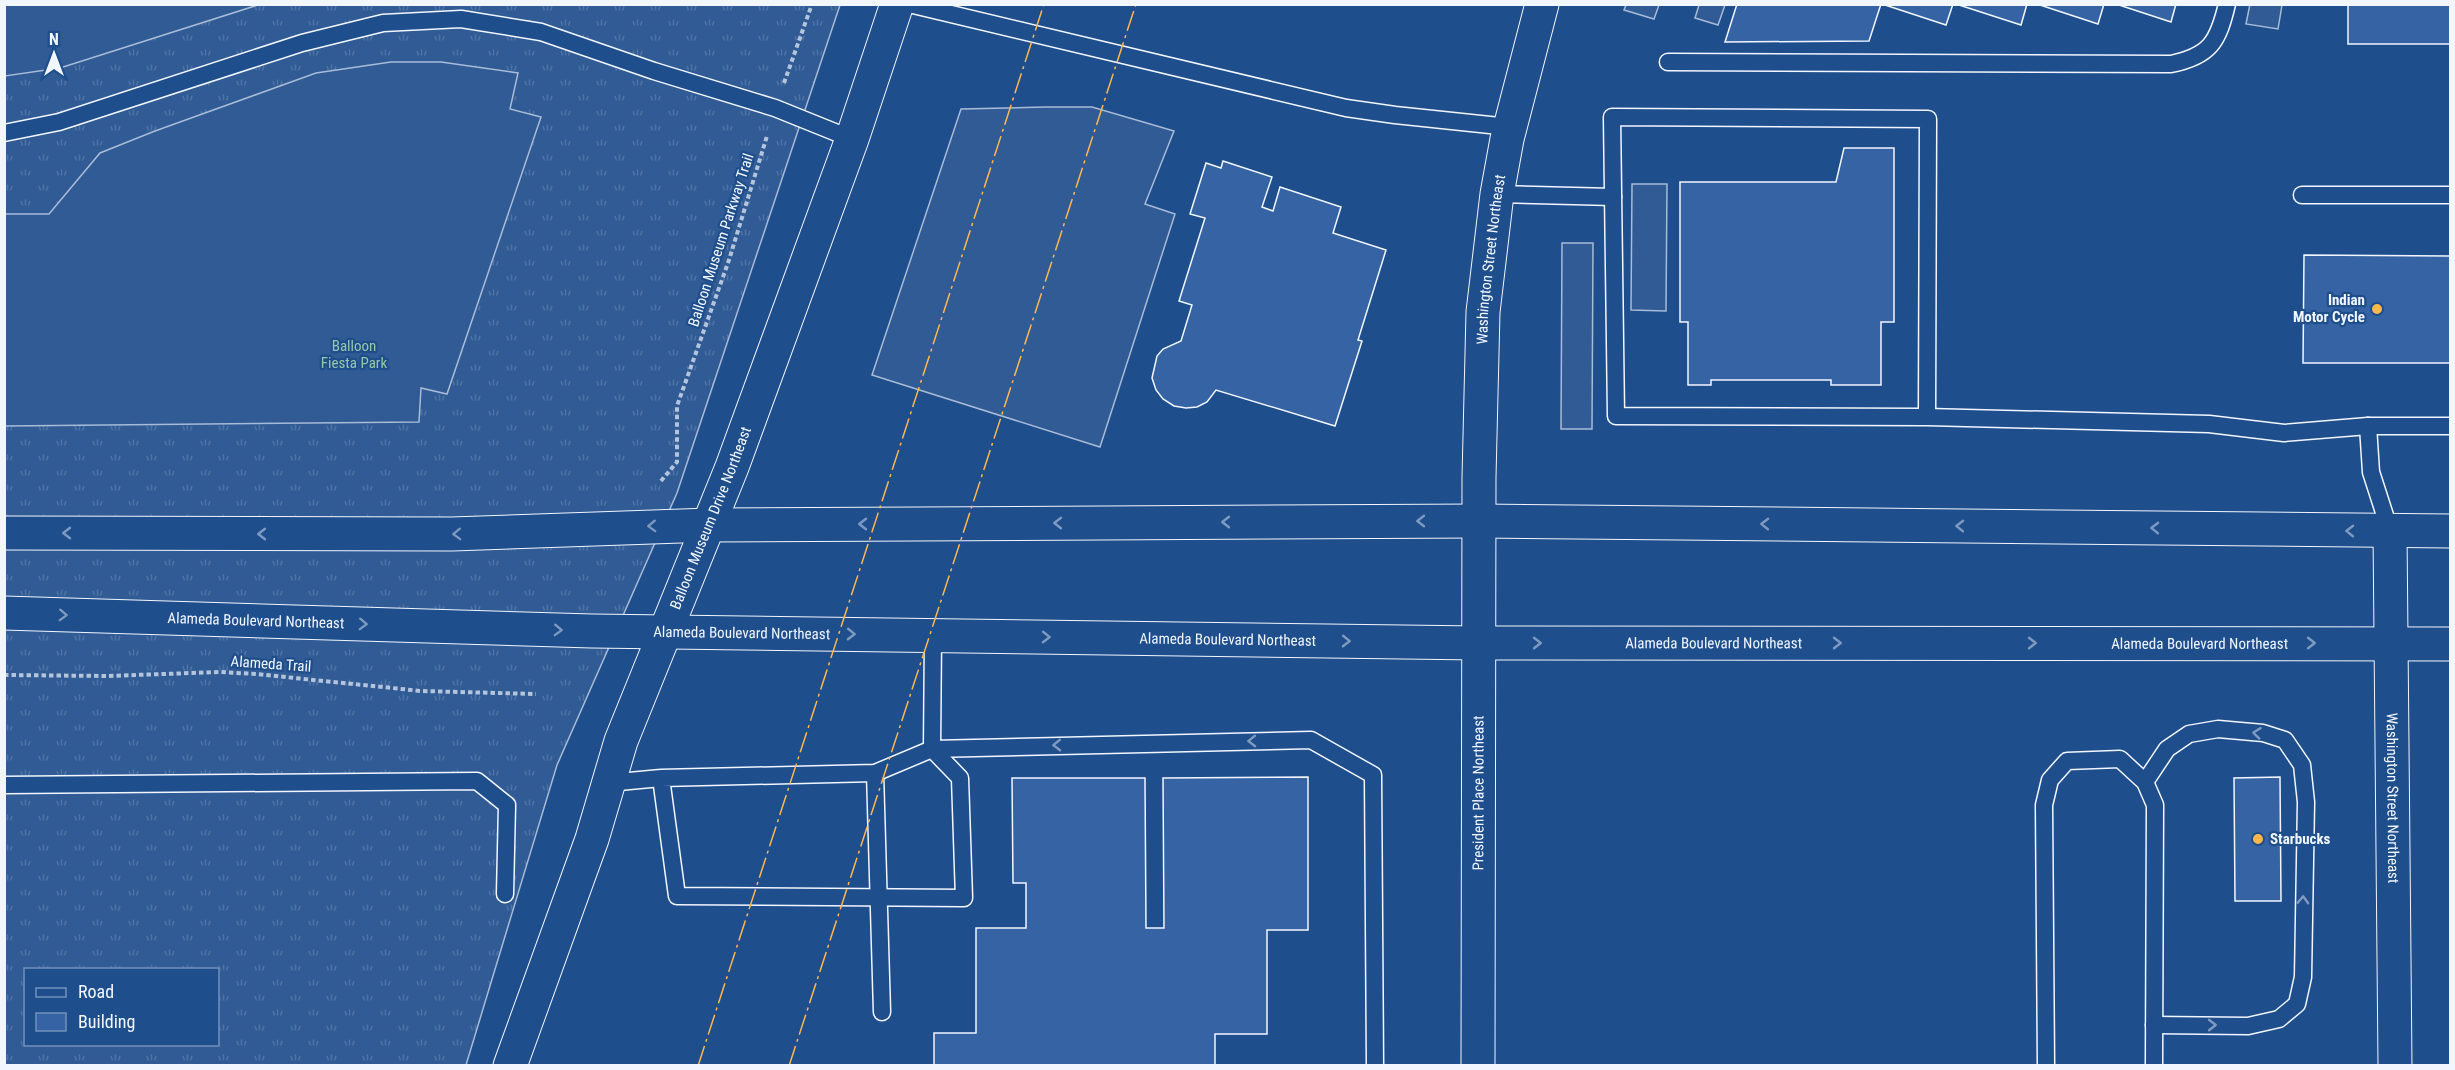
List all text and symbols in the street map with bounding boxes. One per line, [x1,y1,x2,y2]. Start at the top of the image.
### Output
north arrow [24,24,84,84]
text: N [49,30,59,49]
street label: Balloon Museum Parkway Trail [684,151,758,329]
street label: Washington Street Northeast [1473,173,1509,345]
place label: Indian Motor Cycle [2293,291,2365,326]
marker: Indian Motor Cycle [2370,302,2384,316]
park label: Balloon Fiesta Park [321,337,387,372]
street label: Balloon Museum Drive Northeast [666,424,755,612]
one-way arrow [1417,515,1426,527]
one-way arrow [1222,516,1231,528]
one-way arrow [1054,517,1063,529]
one-way arrow [859,518,868,530]
one-way arrow [1761,518,1770,530]
one-way arrow [647,520,656,533]
one-way arrow [1956,520,1965,532]
one-way arrow [2151,522,2160,535]
one-way arrow [2346,525,2355,537]
one-way arrow [62,527,71,539]
one-way arrow [257,528,266,540]
one-way arrow [452,528,461,540]
one-way arrow [58,609,67,622]
street label: Alameda Boulevard Northeast [167,609,345,632]
one-way arrow [358,618,367,631]
one-way arrow [553,623,562,636]
street label: Alameda Boulevard Northeast [653,623,830,643]
one-way arrow [847,628,856,640]
street label: Alameda Boulevard Northeast [1139,629,1316,650]
one-way arrow [1042,631,1051,643]
street label: Alameda Boulevard Northeast [1625,634,1802,652]
one-way arrow [1342,635,1351,647]
street label: Alameda Boulevard Northeast [2111,635,2288,653]
one-way arrow [1533,637,1542,649]
one-way arrow [1833,637,1842,649]
one-way arrow [2028,637,2037,649]
one-way arrow [2307,637,2316,649]
street label: Alameda Trail [230,652,312,676]
street label: Washington Street Northeast [2383,713,2402,883]
street label: President Place Northeast [1469,715,1488,871]
one-way arrow [2252,727,2261,740]
one-way arrow [1248,735,1257,747]
one-way arrow [1053,739,1062,751]
place label: Starbucks [2270,830,2331,848]
marker: Starbucks [2251,832,2265,846]
one-way arrow [2297,896,2309,905]
legend [24,968,219,1046]
text: Road [78,981,114,1002]
text: Building [78,1011,135,1032]
one-way arrow [2208,1019,2217,1031]

